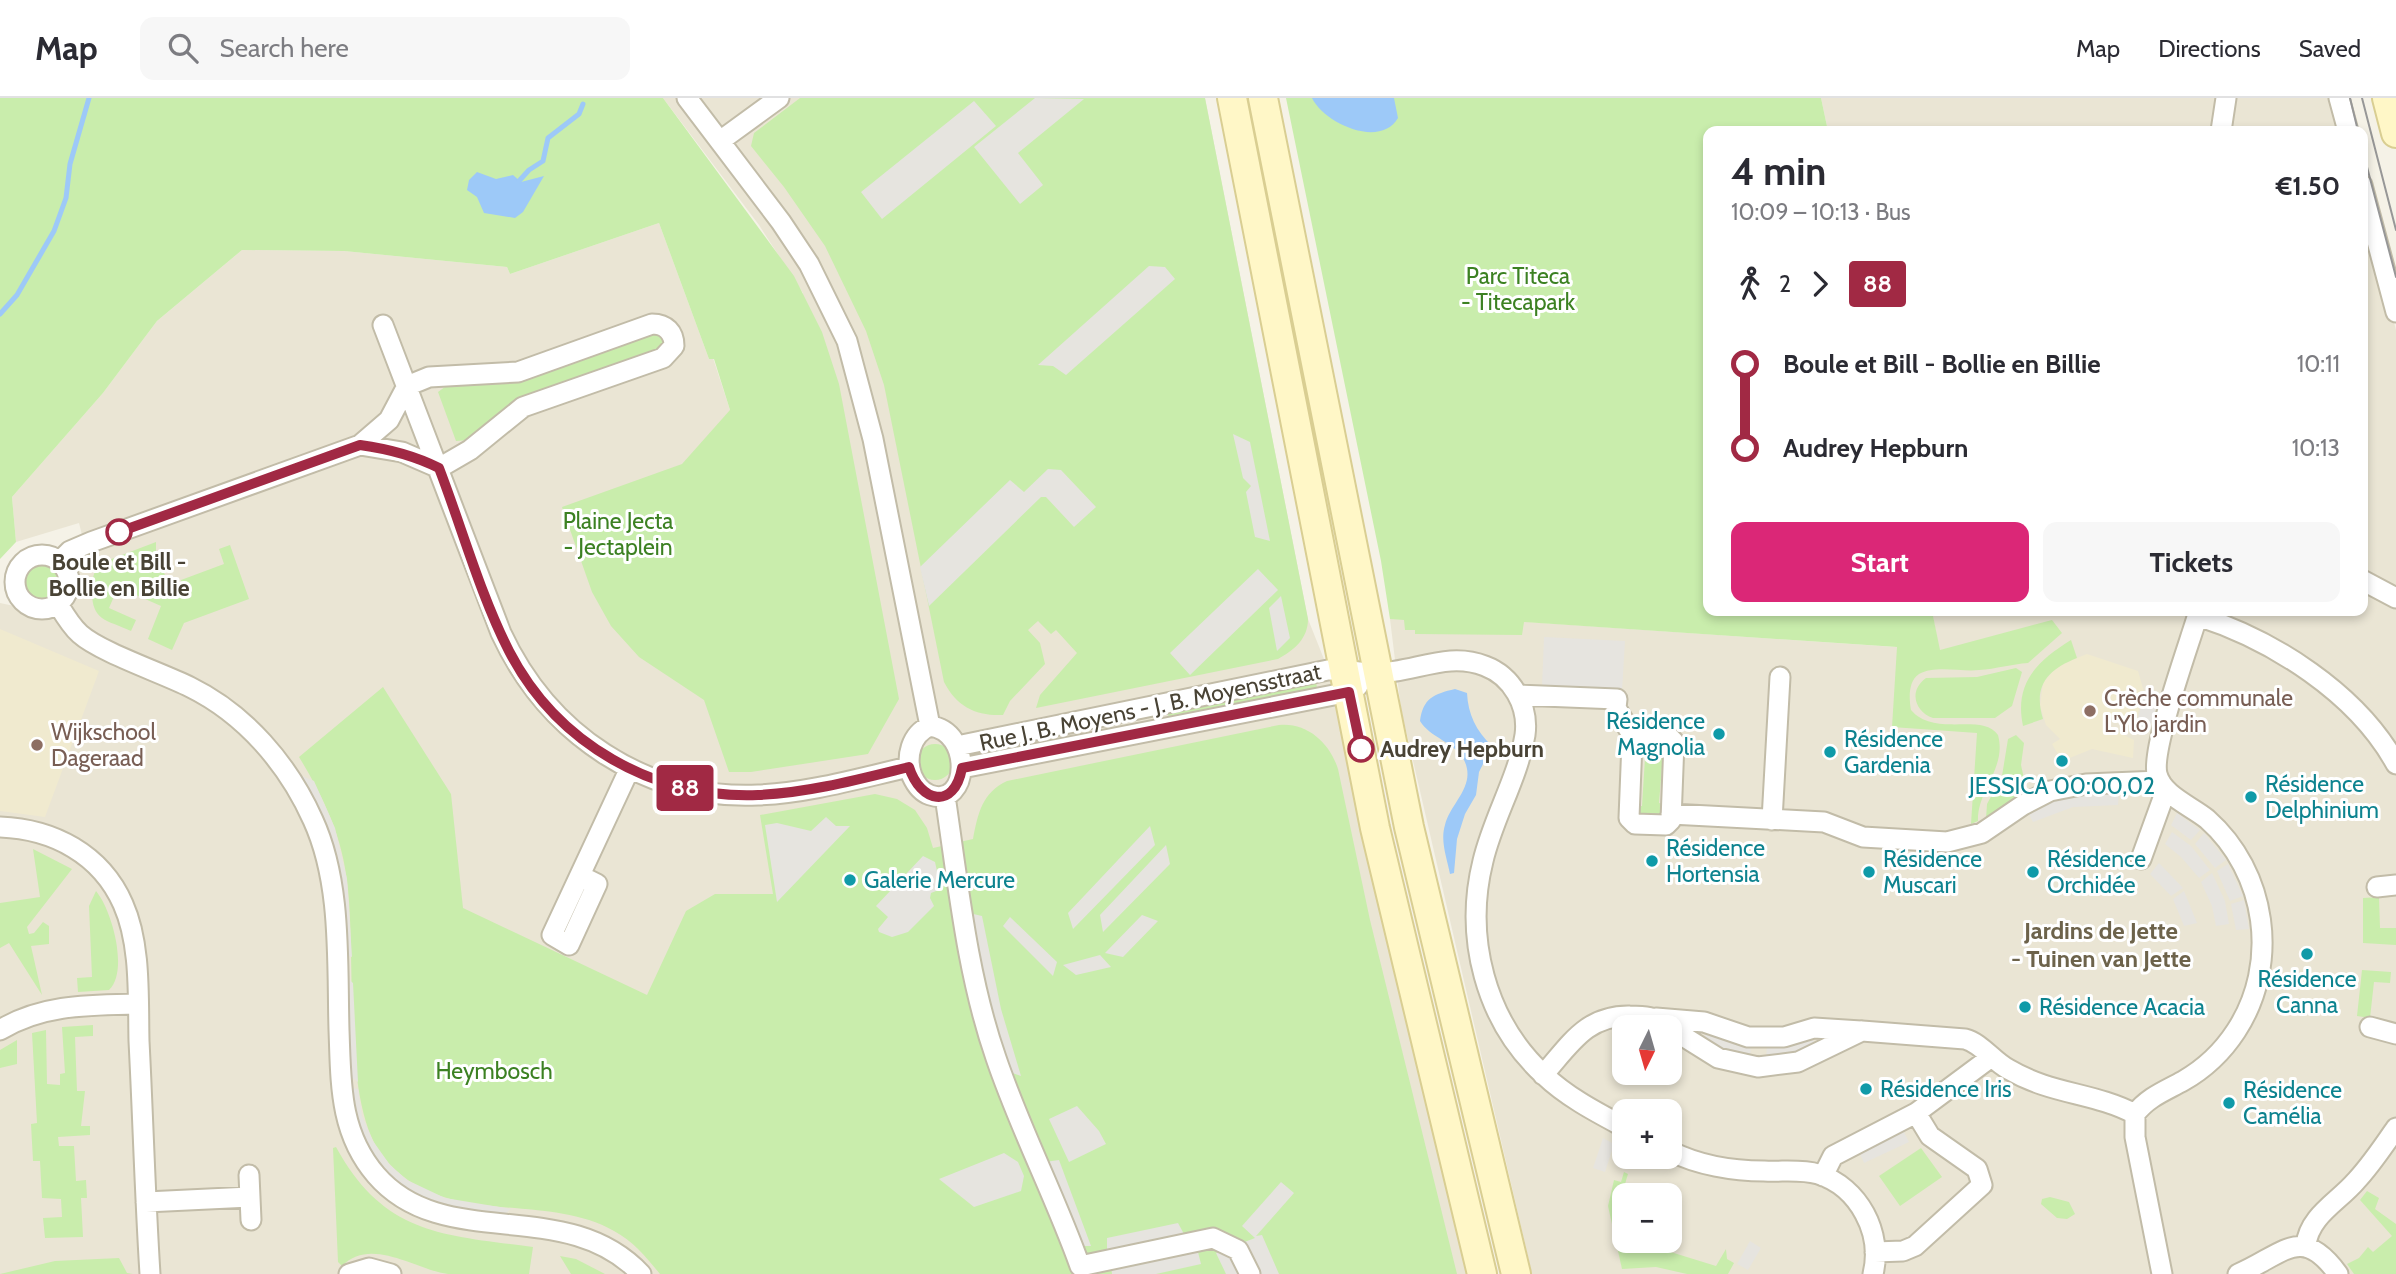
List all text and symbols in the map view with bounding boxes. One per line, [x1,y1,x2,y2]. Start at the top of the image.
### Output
search box [140,17,630,80]
text: Map [35,28,98,68]
icon: search [164,29,202,67]
text: Search here [220,32,349,64]
text: Map [2076,34,2120,63]
text: Directions [2158,34,2261,63]
text: Saved [2299,34,2361,63]
text: 4 min [1731,148,1826,195]
text: €1.50 [2276,170,2340,202]
text: 10:09 – 10:13 · Bus [1731,198,1911,226]
park label: Parc Titeca - Titecapark [1461,262,1576,316]
icon: walk [1731,265,1769,303]
icon: forward [1801,265,1839,303]
text: 88 [1863,269,1892,298]
text: 2 [1779,270,1791,298]
text: Boule et Bill - Bollie en Billie [1783,348,2101,380]
text: 10:11 [2297,350,2340,378]
text: Audrey Hepburn [1783,432,1968,464]
text: 10:13 [2292,434,2340,462]
park label: Plaine Jecta - Jectaplein [563,507,673,561]
marker: Boule et Bill - Bollie en Billie [106,519,132,545]
button: Start [1731,522,2029,602]
button: Tickets [2043,522,2340,602]
place label: Boule et Bill - Bollie en Billie [48,548,190,602]
street label: Rue J. B. Moyens - J. B. Moyensstraat [977,657,1324,757]
place label: Crèche communale L'Ylo jardin [2104,684,2293,738]
marker: Crèche communale L'Ylo jardin [2082,703,2098,719]
place label: Résidence Magnolia [1606,707,1705,761]
place label: Wijkschool Dageraad [51,718,156,772]
place label: Résidence Gardenia [1844,725,1943,779]
marker: Résidence Magnolia [1711,726,1727,742]
place label: Audrey Hepburn [1380,735,1544,763]
marker: Audrey Hepburn [1348,736,1374,762]
marker: Wijkschool Dageraad [29,737,45,753]
marker: Résidence Gardenia [1822,744,1838,760]
marker: JESSICA 00:00,02 [2054,753,2070,769]
line badge: 88 [654,765,716,811]
place label: Résidence Delphinium [2265,770,2379,824]
place label: JESSICA 00:00,02 [1968,772,2155,800]
text: 88 [671,773,700,802]
marker: Résidence Delphinium [2243,789,2259,805]
place label: Résidence Hortensia [1666,834,1765,888]
place label: Résidence Muscari [1883,845,1982,899]
place label: Résidence Orchidée [2047,845,2146,899]
marker: Résidence Hortensia [1644,853,1660,869]
marker: Résidence Muscari [1861,864,1877,880]
marker: Résidence Orchidée [2025,864,2041,880]
place label: Galerie Mercure [864,866,1015,894]
marker: Galerie Mercure [842,872,858,888]
district label: Jardins de Jette - Tuinen van Jette [2011,916,2191,973]
marker: Résidence Canna [2299,946,2315,962]
place label: Résidence Canna [2257,965,2357,1019]
place label: Résidence Acacia [2039,993,2205,1021]
marker: Résidence Acacia [2017,999,2033,1015]
north arrow [1612,1015,1682,1085]
map controls [1612,1015,1682,1253]
park label: Heymbosch [435,1057,553,1085]
place label: Résidence Iris [1880,1075,2012,1103]
place label: Résidence Camélia [2243,1076,2342,1130]
marker: Résidence Iris [1858,1081,1874,1097]
marker: Résidence Camélia [2221,1095,2237,1111]
button: + [1612,1099,1682,1169]
button: − [1612,1183,1682,1253]

